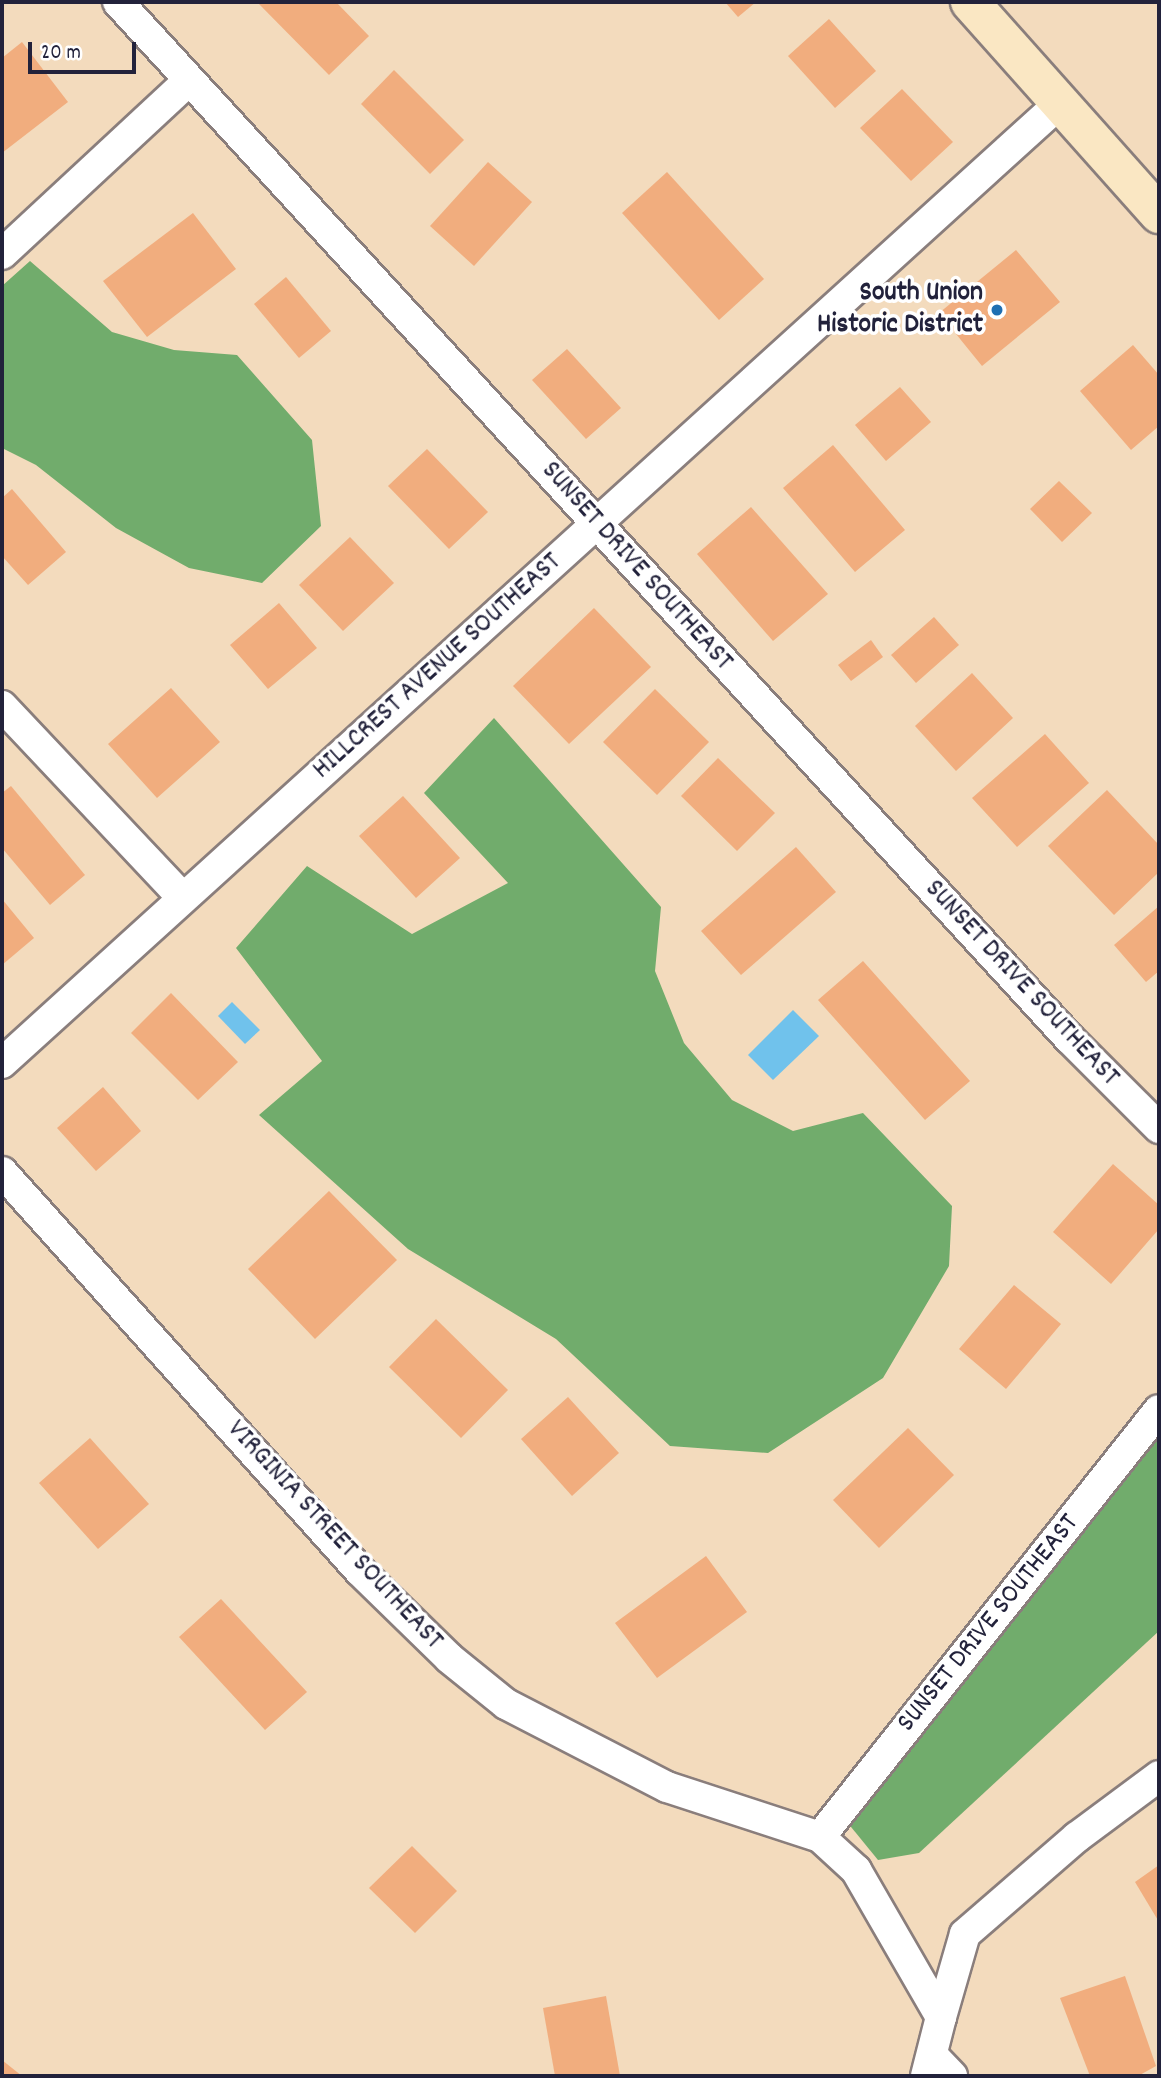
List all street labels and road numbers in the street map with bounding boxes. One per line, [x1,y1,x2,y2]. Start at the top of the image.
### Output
street label: SUNSET DRIVE SOUTHEAST [533,455,739,679]
street label: HILLCREST AVENUE SOUTHEAST [307,546,569,788]
street label: SUNSET DRIVE SOUTHEAST [916,874,1126,1094]
street label: VIRGINIA STREET SOUTHEAST [219,1414,449,1658]
street label: SUNSET DRIVE SOUTHEAST [891,1508,1087,1740]

